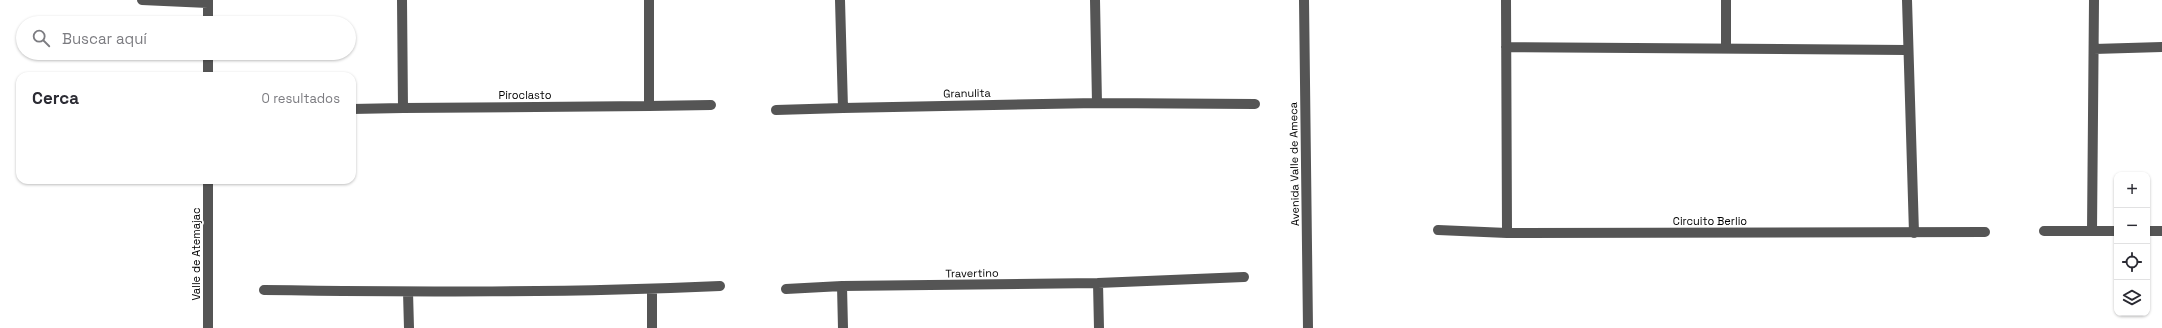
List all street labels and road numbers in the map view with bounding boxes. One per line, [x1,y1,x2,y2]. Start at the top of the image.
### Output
street label: Granulita [943,86,992,100]
street label: Piroclasto [499,88,552,102]
street label: Avenida Valle de Ameca [1286,101,1302,226]
street label: Valle de Atemajac [189,207,203,301]
street label: Circuito Berlio [1673,214,1747,228]
street label: Travertino [945,266,999,280]

